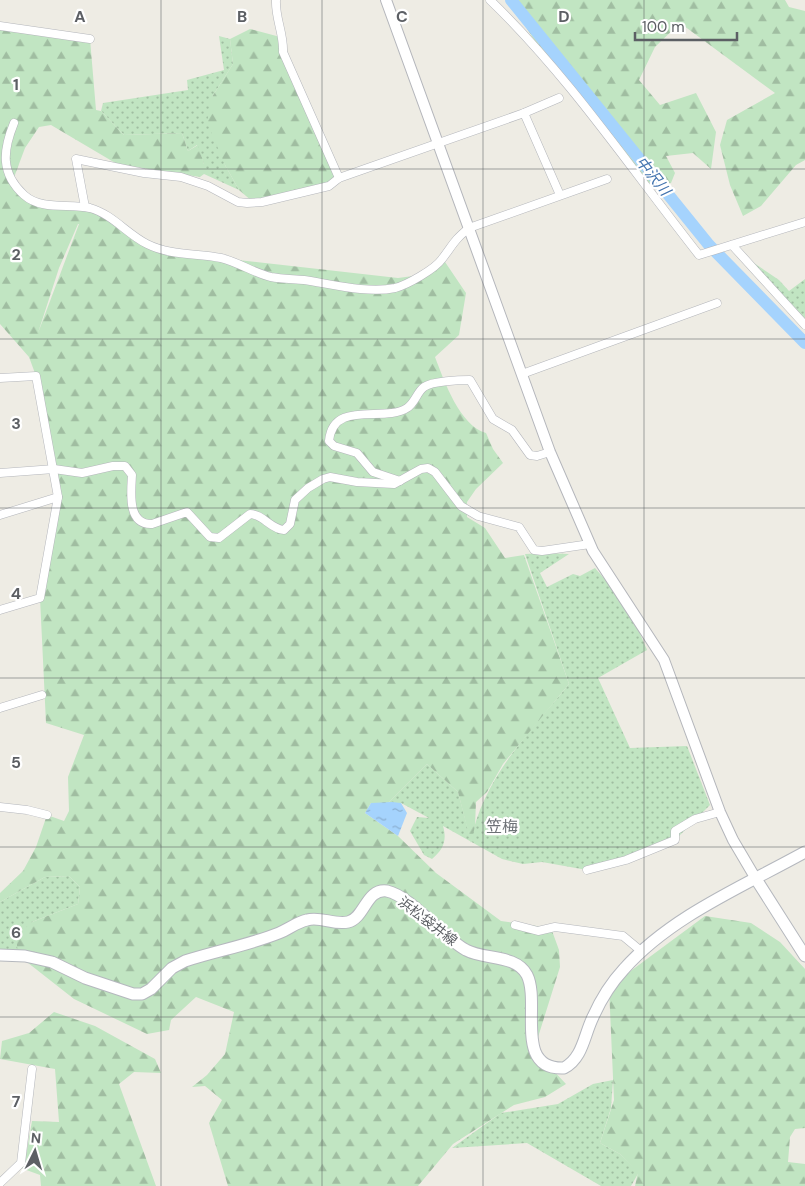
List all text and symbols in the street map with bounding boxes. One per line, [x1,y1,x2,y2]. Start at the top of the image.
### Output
text: A [74,6,86,27]
text: B [237,6,247,27]
text: C [396,6,408,27]
text: D [558,6,570,27]
scale bar [635,10,738,42]
text: 100 m [642,17,685,37]
text: 1 [13,74,19,95]
water label: 中沢川 [631,152,676,201]
text: 2 [11,244,21,265]
text: 3 [11,413,21,434]
text: 4 [11,583,21,604]
text: 5 [11,752,21,773]
district label: 笠梅 [486,816,518,837]
street label: 浜松袋井線 [395,892,461,950]
text: 6 [11,922,21,943]
text: 7 [12,1091,21,1112]
north arrow [10,1126,60,1176]
text: N [30,1129,42,1147]

